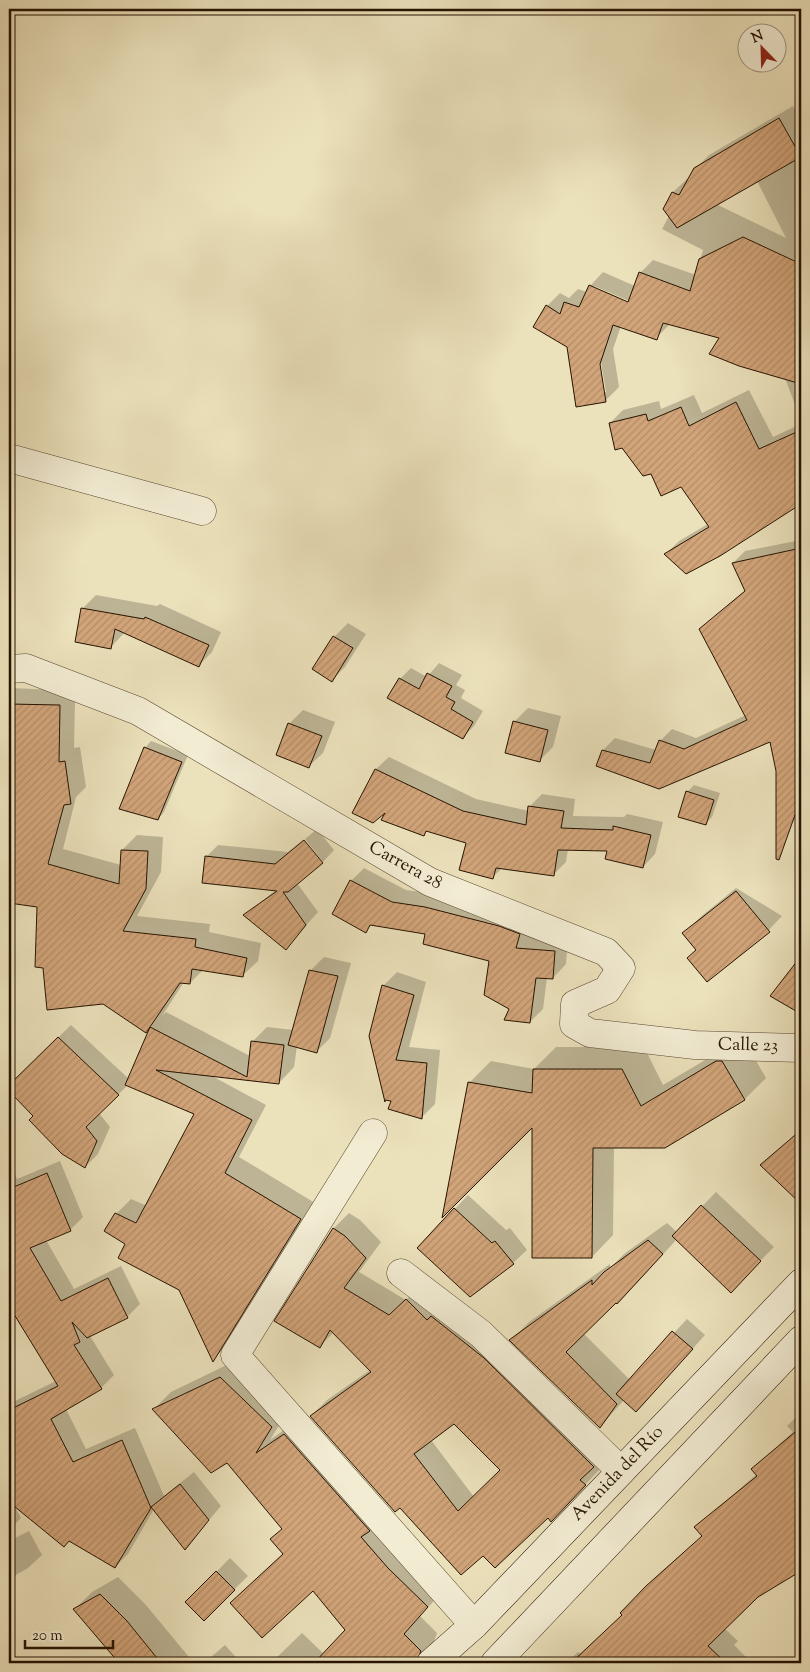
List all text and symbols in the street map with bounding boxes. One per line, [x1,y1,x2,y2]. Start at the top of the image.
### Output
north arrow [738,22,788,72]
text: N [749,26,767,49]
street label: Carrera 28 [363,835,447,897]
street label: Calle 23 [718,1032,778,1060]
street label: Avenida del Río [566,1420,670,1528]
scale bar [25,1617,112,1649]
text: 20 m [32,1626,63,1647]

